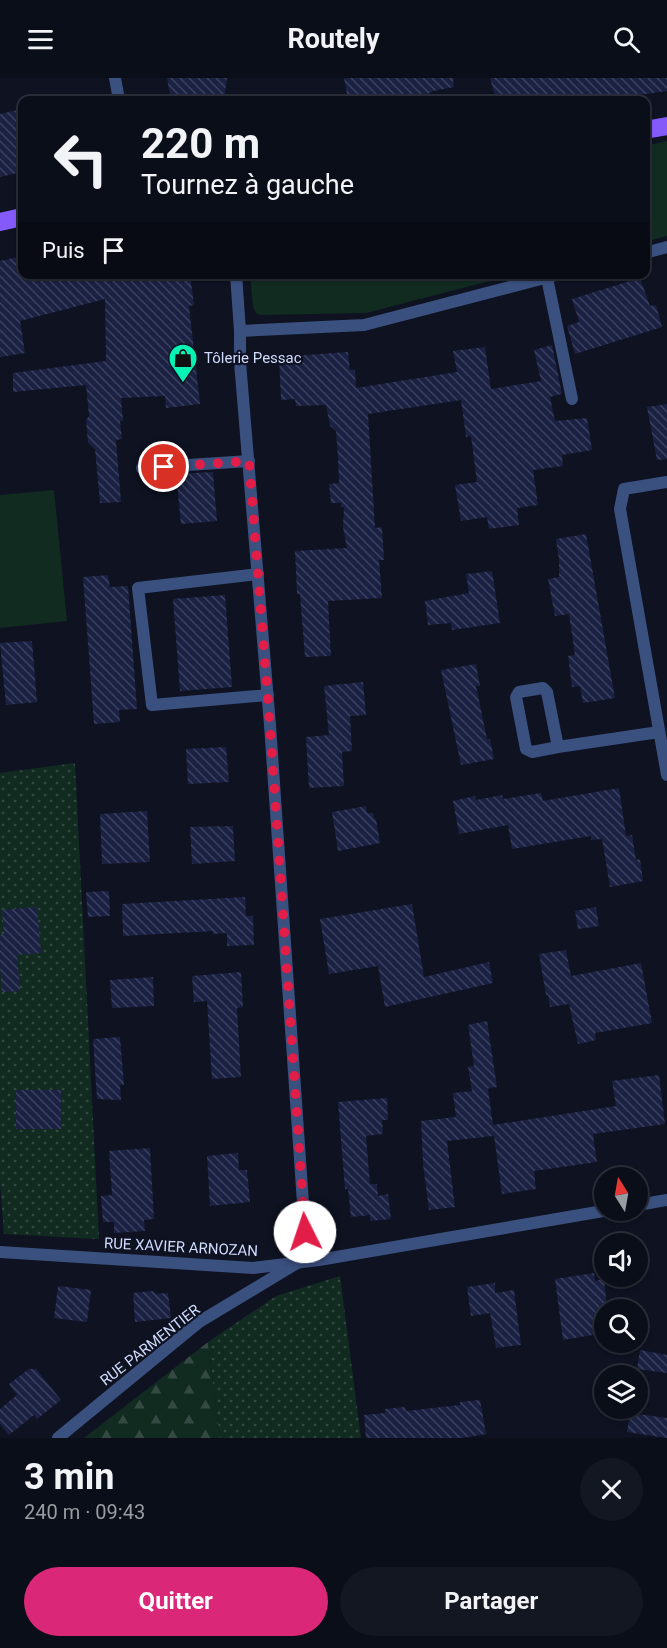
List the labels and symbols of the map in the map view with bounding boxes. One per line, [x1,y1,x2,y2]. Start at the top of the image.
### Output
shop icon: Tôlerie Pessac [167,342,199,384]
place label: Tôlerie Pessac [204,349,302,367]
pin [138,441,189,492]
north arrow [594,1167,648,1221]
position arrow [273,1200,337,1264]
street label: RUE XAVIER ARNOZAN [103,1234,259,1260]
street label: RUE PARMENTIER [97,1300,203,1390]

